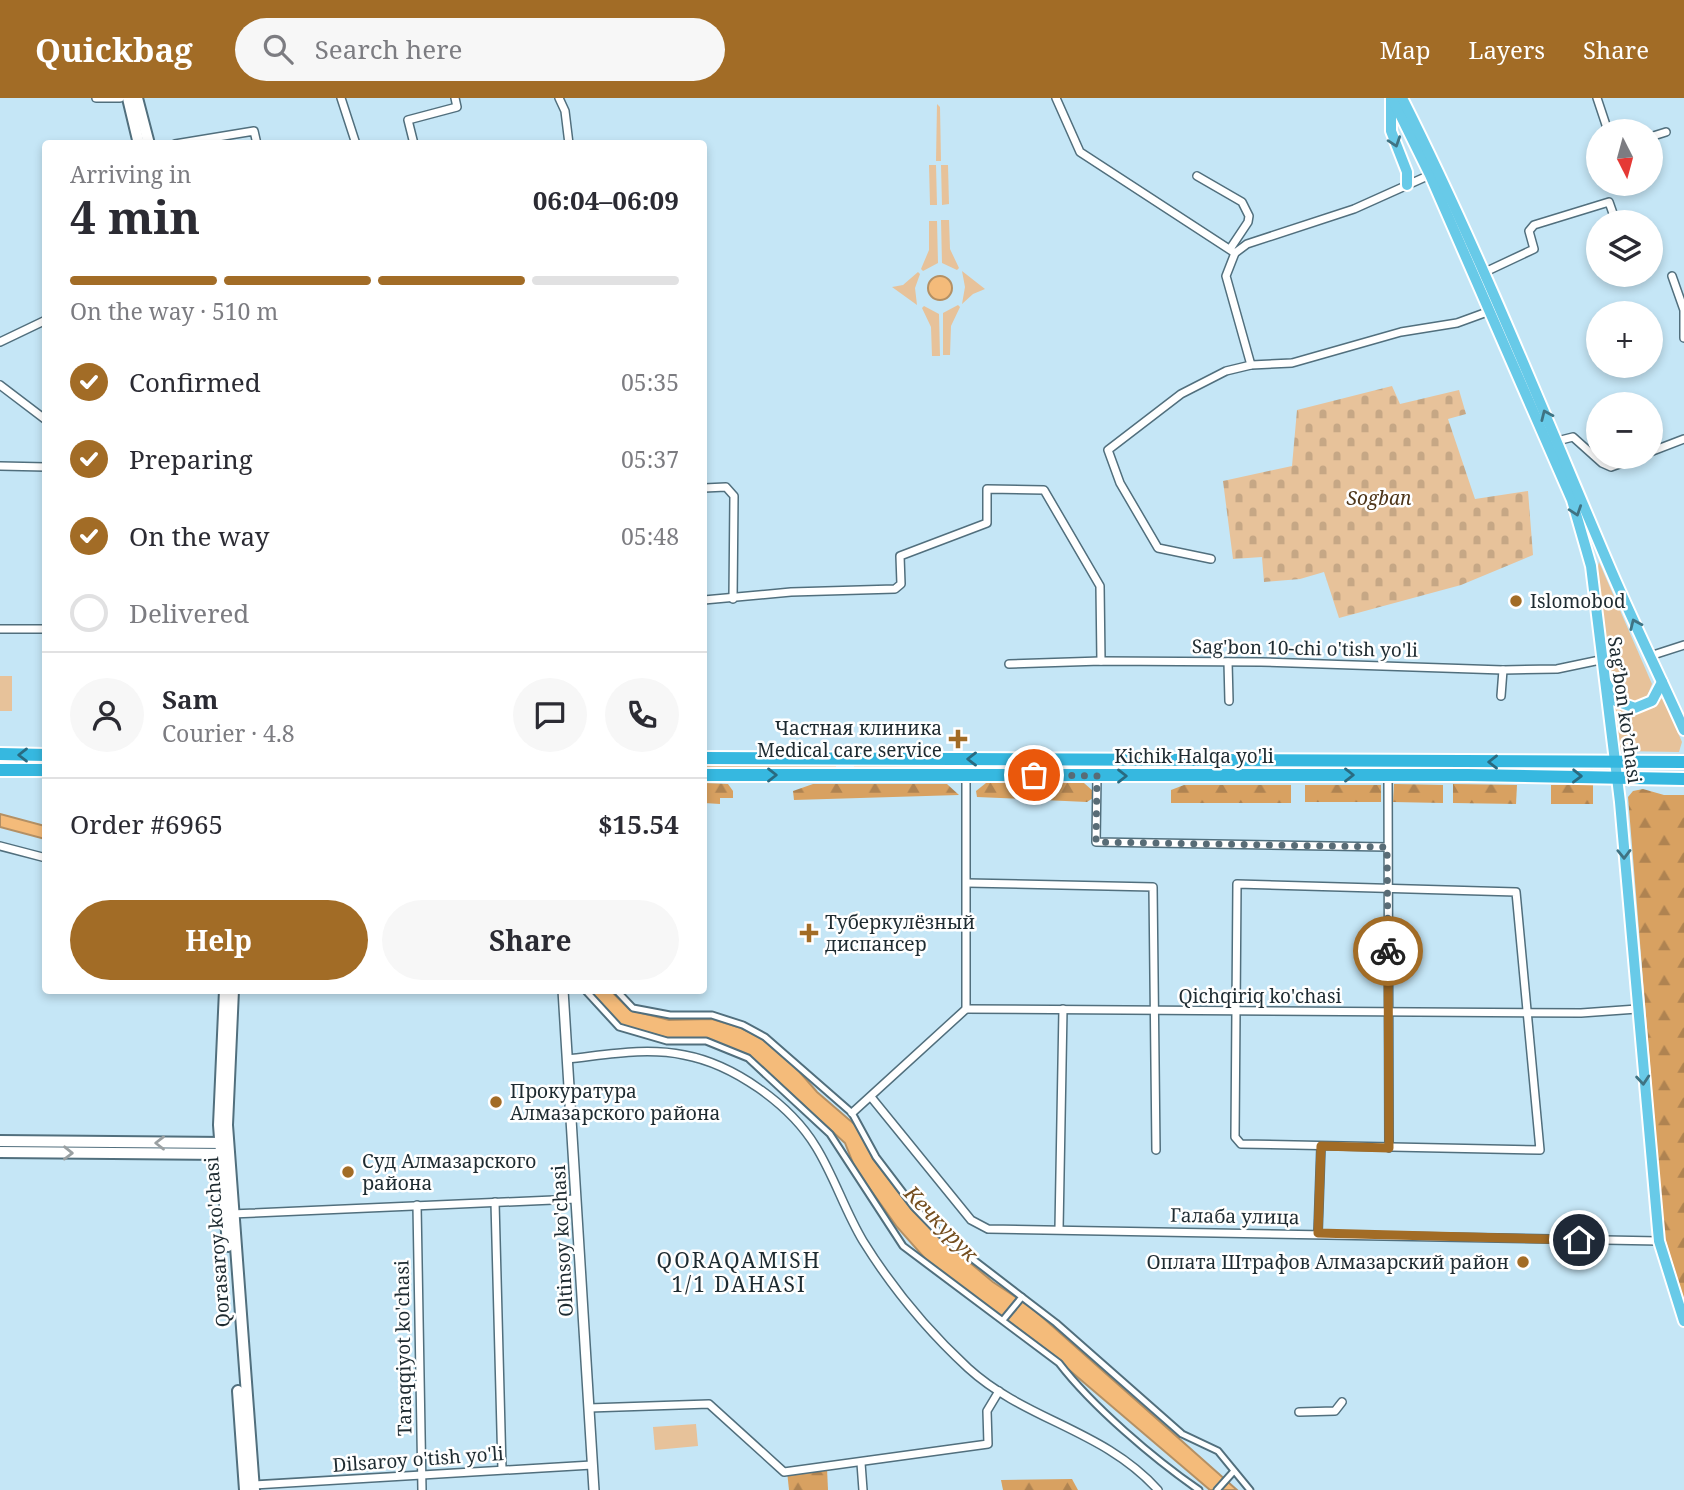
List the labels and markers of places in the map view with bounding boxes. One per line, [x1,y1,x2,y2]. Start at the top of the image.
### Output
place label: Islomobod [1530,588,1626,614]
marker: Islomobod [1508,593,1524,609]
place label: Частная клиника Medical care service [757,715,942,763]
marker: Частная клиника Medical care service [948,729,968,749]
pin [1004,745,1064,805]
place label: Туберкулёзный диспансер [825,909,975,957]
marker: Туберкулёзный диспансер [799,923,819,943]
place label: Прокуратура Алмазарского района [510,1078,720,1126]
marker: Прокуратура Алмазарского района [488,1094,504,1110]
place label: Суд Алмазарского района [362,1148,536,1196]
marker: Суд Алмазарского района [340,1164,356,1180]
pin [1549,1210,1609,1270]
place label: Оплата Штрафов Aлмазарский район [1146,1249,1509,1275]
marker: Оплата Штрафов Aлмазарский район [1515,1254,1531,1270]

